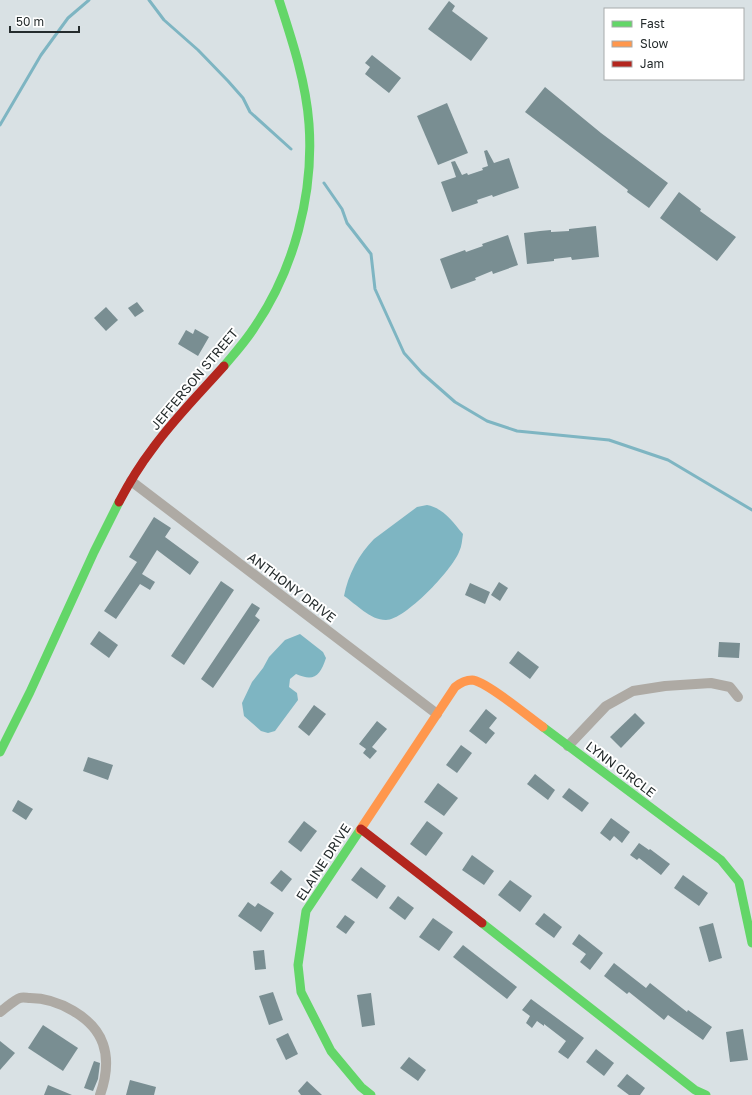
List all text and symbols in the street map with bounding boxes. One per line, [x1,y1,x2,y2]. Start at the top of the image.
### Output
scale bar [10,8,79,34]
legend [604,8,744,80]
text: 50 m [16,14,44,29]
text: Fast [640,16,665,31]
text: Slow [640,36,668,51]
text: Jam [640,56,664,71]
street label: JEFFERSON STREET [147,325,241,433]
street label: ANTHONY DRIVE [245,549,339,625]
street label: LYNN CIRCLE [583,738,659,800]
street label: ELAINE DRIVE [292,821,354,903]

